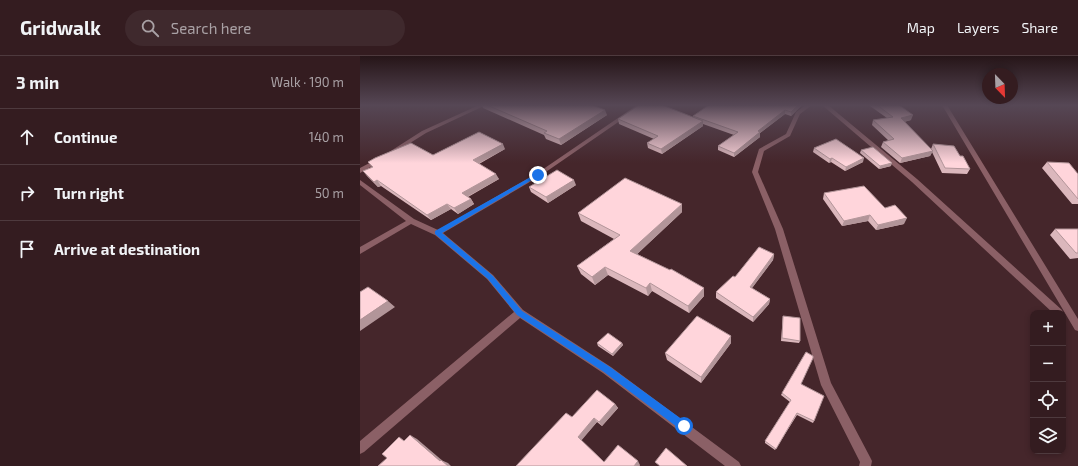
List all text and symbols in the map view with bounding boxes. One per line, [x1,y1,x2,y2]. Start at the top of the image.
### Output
search box [125,10,405,46]
text: Gridwalk [20,16,101,39]
icon: search [139,17,161,39]
text: Search here [171,19,251,37]
text: Map [907,19,935,36]
text: Layers [957,19,999,36]
text: Share [1021,19,1058,36]
north arrow [982,68,1018,104]
text: 3 min [16,72,59,92]
text: Walk · 190 m [271,74,344,90]
icon: ahead [16,126,38,148]
text: Continue [54,128,117,146]
text: 140 m [309,129,344,145]
route end [529,166,547,184]
icon: right [16,182,38,204]
text: Turn right [54,184,124,202]
text: 50 m [315,185,344,201]
icon: arrive [16,238,38,260]
text: Arrive at destination [54,240,200,258]
map controls [1030,310,1066,454]
button: + [1030,310,1066,346]
button: − [1030,346,1066,382]
button: locate [1030,382,1066,418]
route start [675,417,693,435]
button: layers [1030,418,1066,454]

